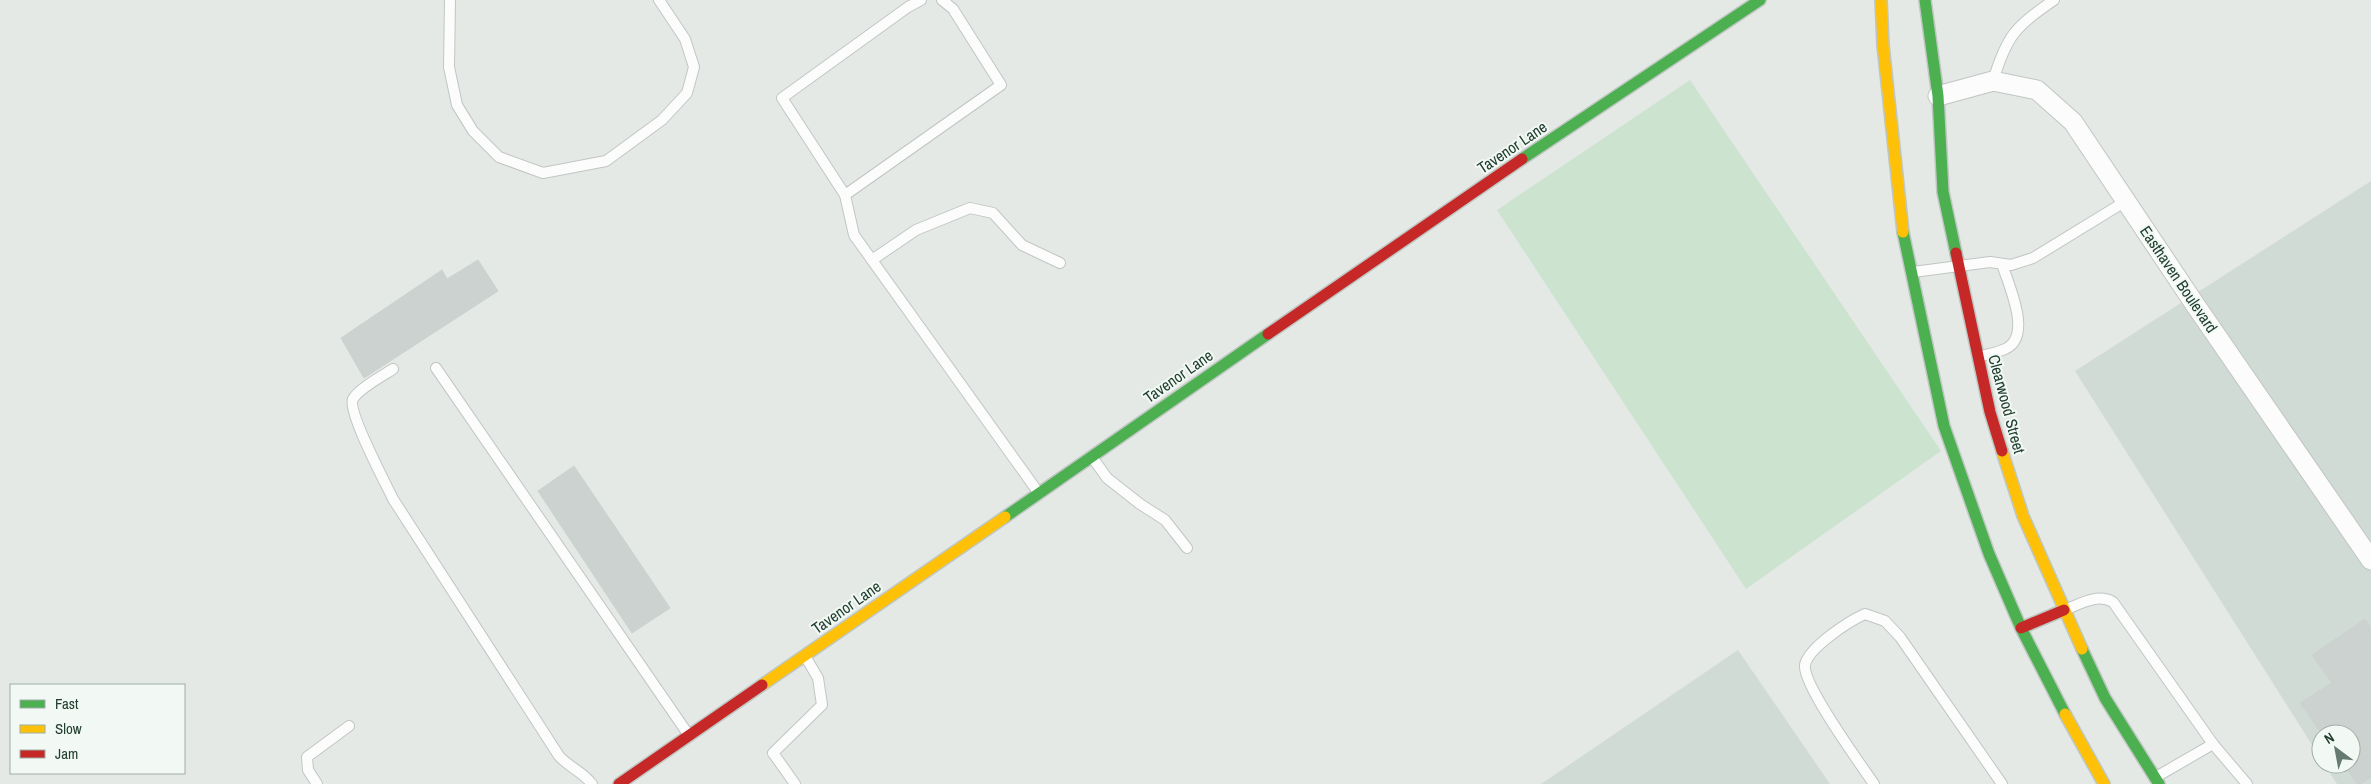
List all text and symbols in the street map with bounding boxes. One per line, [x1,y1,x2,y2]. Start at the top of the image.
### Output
street label: Tavenor Lane [1473,116,1551,178]
street label: Easthaven Boulevard [2135,221,2223,337]
street label: Tavenor Lane [1139,344,1217,408]
street label: Clearwood Street [1983,352,2031,456]
street label: Tavenor Lane [807,575,885,639]
legend [10,684,185,774]
text: Fast [55,693,79,714]
text: Slow [55,718,82,739]
north arrow [2311,724,2361,774]
text: N [2321,728,2337,748]
text: Jam [55,743,78,764]

